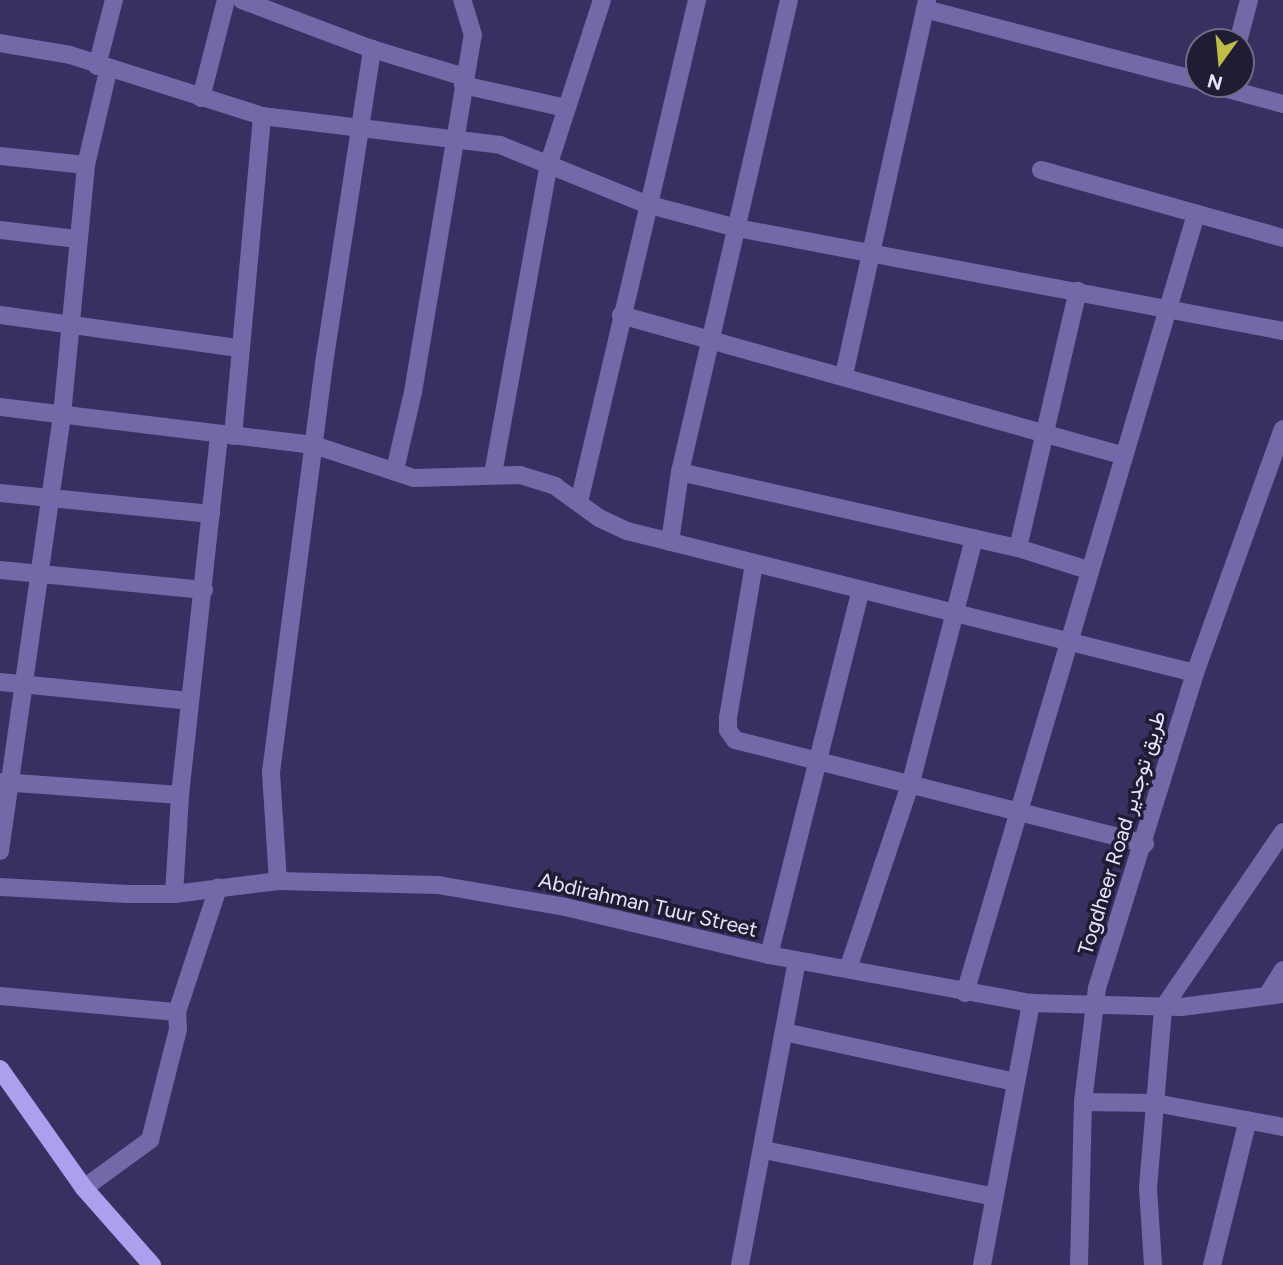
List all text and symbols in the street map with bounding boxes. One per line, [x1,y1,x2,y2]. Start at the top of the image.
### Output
north arrow [1185,28,1255,98]
text: N [1205,69,1225,95]
street label: Togdheer Road طريق توجدير [1073,708,1171,958]
street label: Abdirahman Tuur Street [536,868,760,942]

